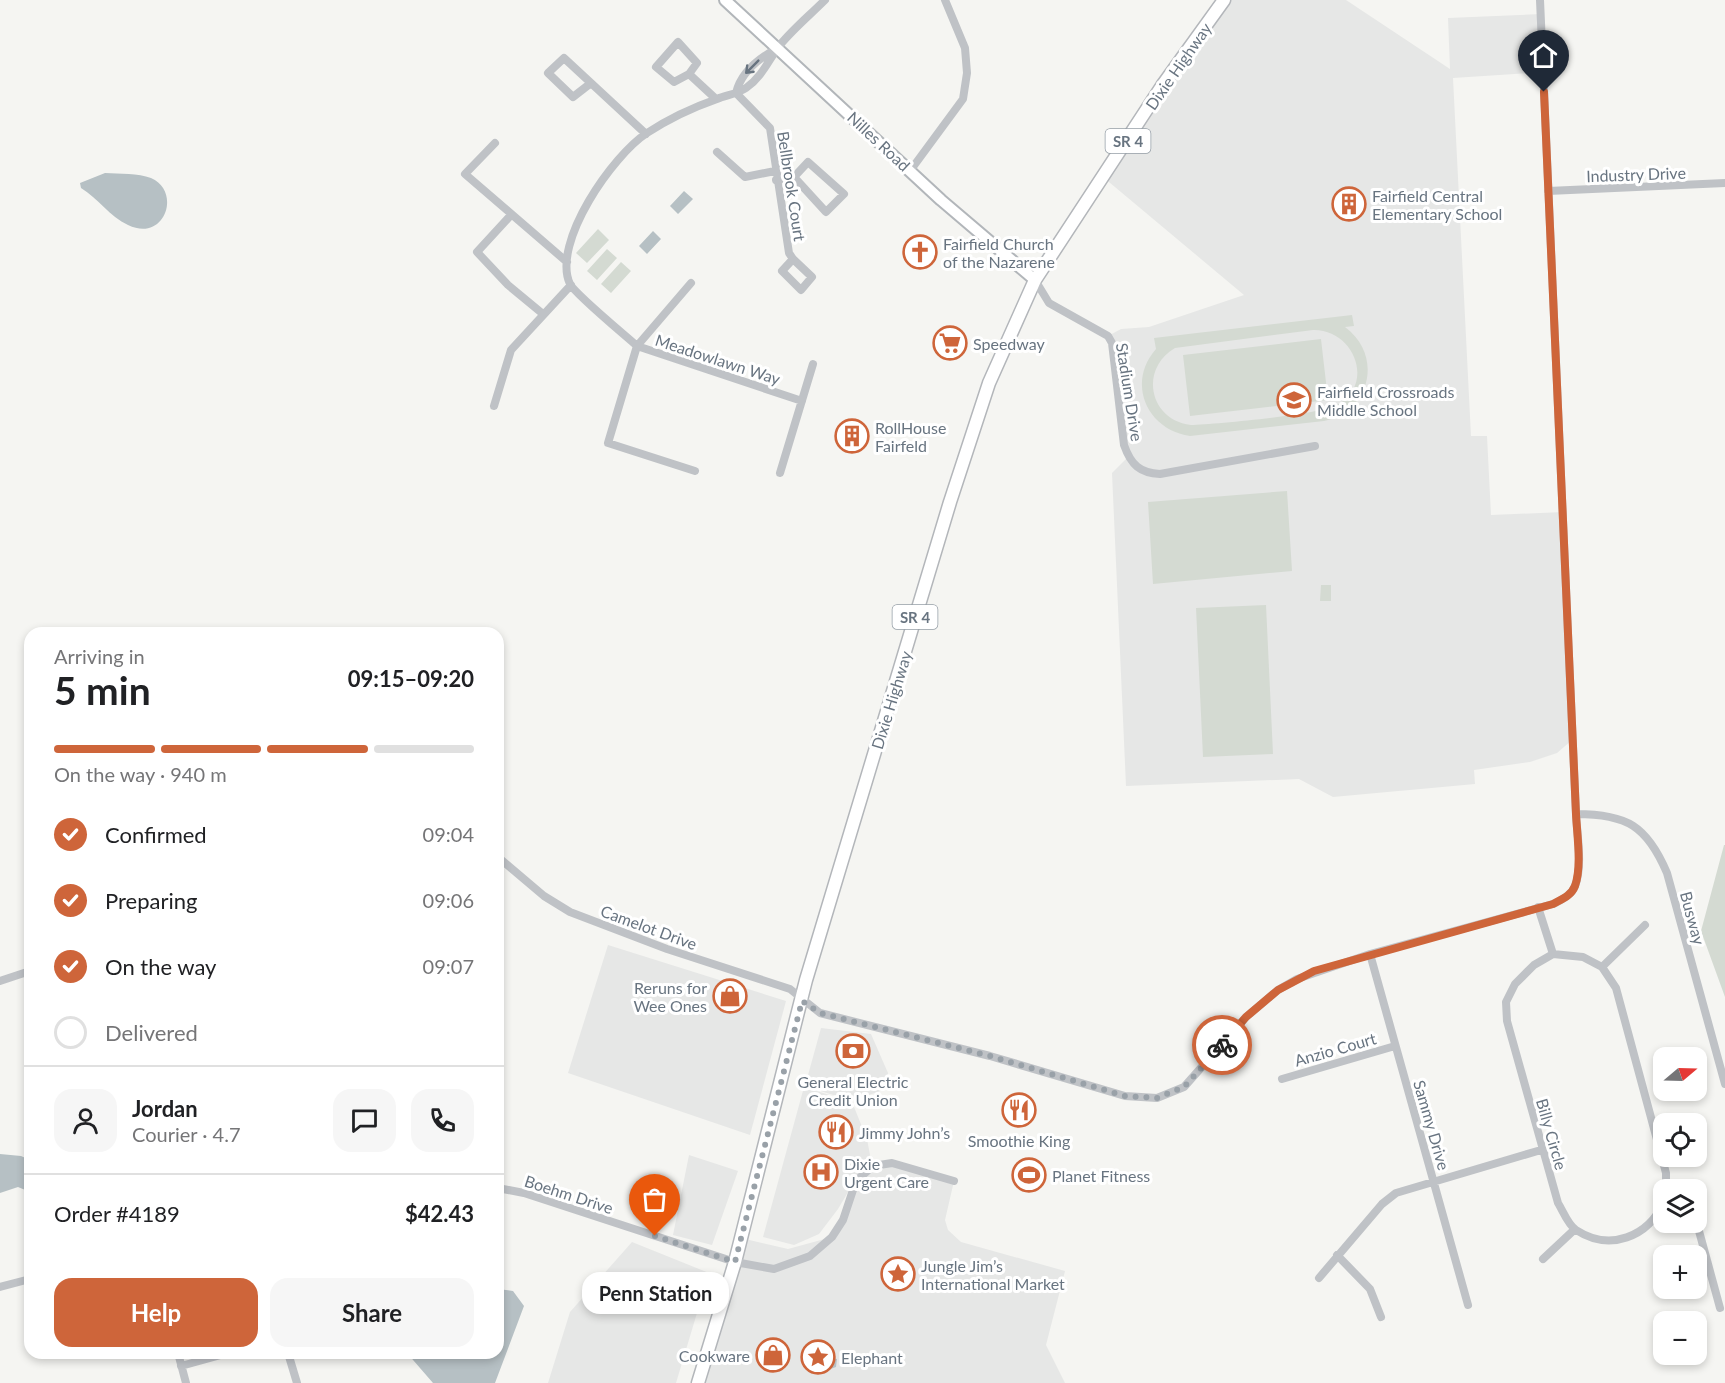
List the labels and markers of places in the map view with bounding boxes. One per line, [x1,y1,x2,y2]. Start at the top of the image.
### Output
pin [1518,30,1569,92]
building icon: Fairfield Central Elementary School [1331,186,1367,222]
place label: Fairfield Central Elementary School [1372,186,1502,223]
church icon: Fairfield Church of the Nazarene [902,234,938,270]
place label: Fairfield Church of the Nazarene [943,234,1055,271]
supermarket icon: Speedway [932,325,968,361]
place label: Speedway [973,334,1046,353]
school or university icon: Fairfield Crossroads Middle School [1276,382,1312,418]
place label: Fairfield Crossroads Middle School [1317,382,1455,419]
building icon: RollHouse Fairfeld [834,418,870,454]
place label: RollHouse Fairfeld [875,418,946,455]
place label: Reruns for Wee Ones [633,978,707,1015]
shop icon: Reruns for Wee Ones [712,978,748,1014]
bank icon: General Electric Credit Union [835,1033,871,1069]
place label: General Electric Credit Union [797,1072,909,1109]
restaurant icon: Smoothie King [1001,1092,1037,1128]
restaurant icon: Jimmy John’s [818,1114,854,1150]
place label: Jimmy John’s [859,1123,950,1142]
place label: Smoothie King [968,1131,1070,1150]
hospital icon: Dixie Urgent Care [803,1154,839,1190]
place label: Dixie Urgent Care [844,1154,929,1191]
sports icon: Planet Fitness [1011,1157,1047,1193]
place label: Planet Fitness [1052,1166,1150,1185]
pin [629,1174,680,1236]
place icon: Jungle Jim’s International Market [880,1256,916,1292]
place label: Jungle Jim’s International Market [921,1256,1065,1293]
callout: Penn Station [582,1272,728,1314]
shop icon: Cookware [755,1337,791,1373]
place icon: Elephant [800,1339,836,1375]
place label: Cookware [679,1346,750,1365]
place label: Elephant [841,1348,903,1367]

